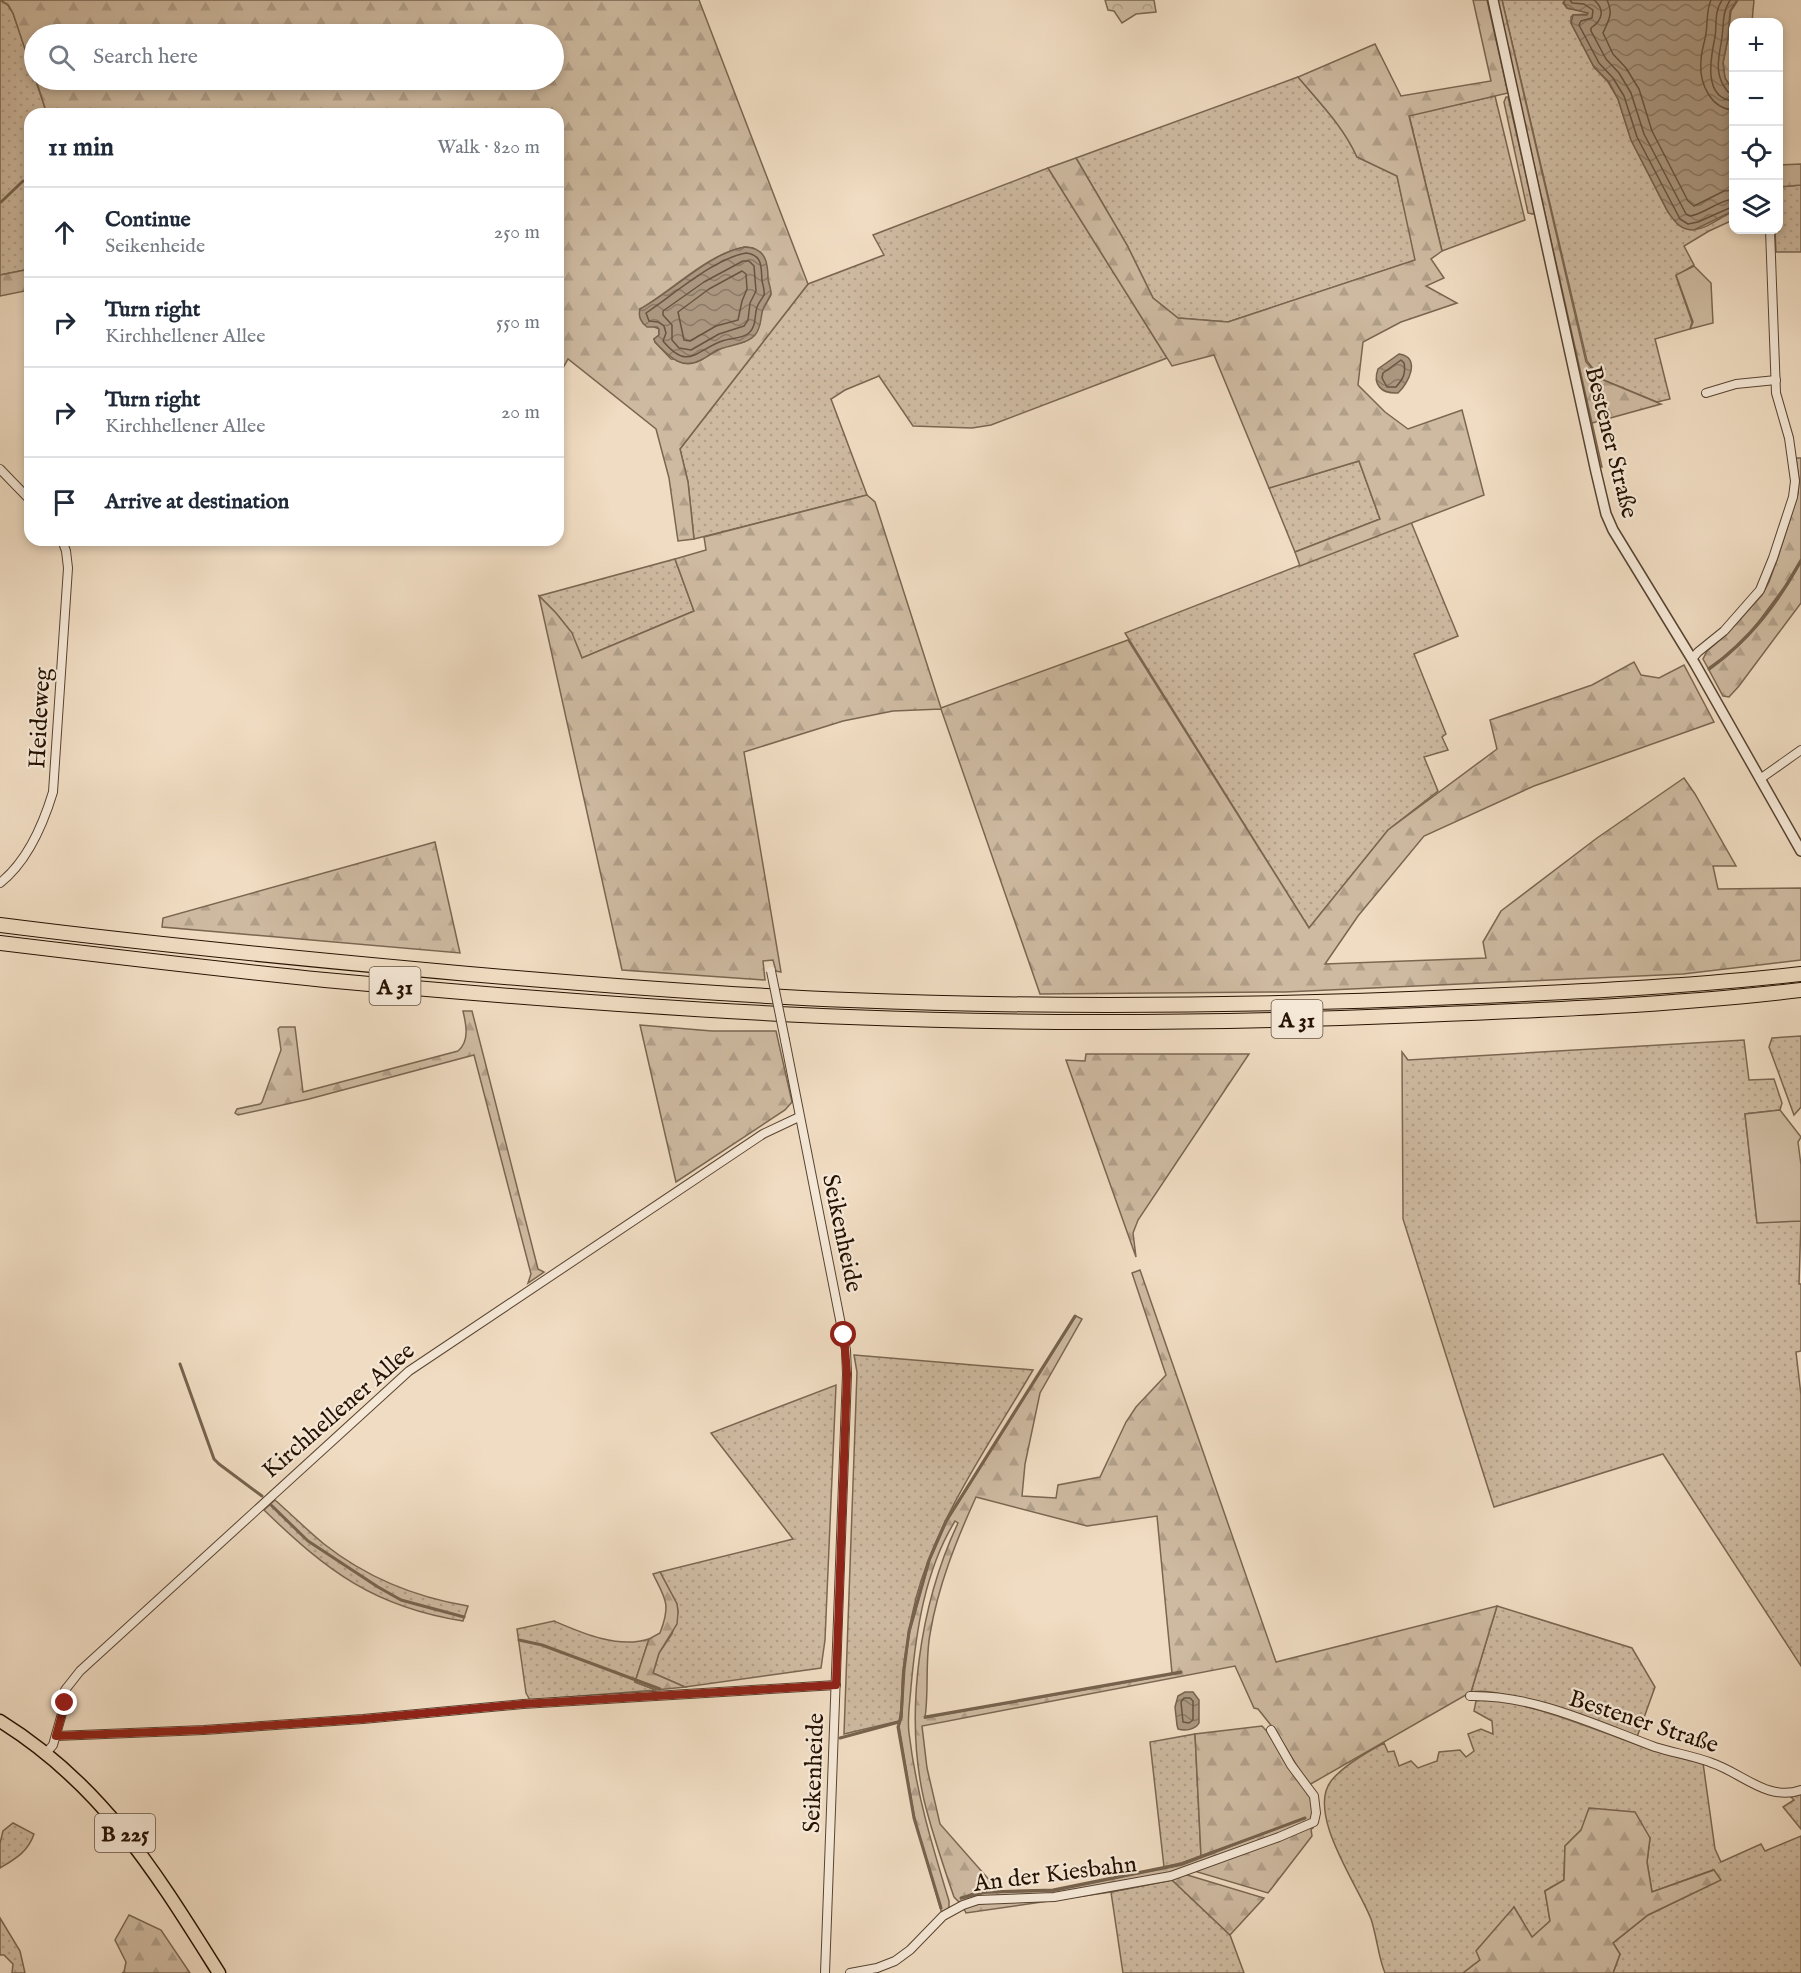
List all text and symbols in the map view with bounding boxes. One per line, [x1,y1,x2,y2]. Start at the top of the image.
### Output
map controls [1729,18,1783,234]
button: + [1729,18,1783,72]
search box [24,24,564,90]
icon: search [45,41,78,74]
text: Search here [93,43,198,71]
button: − [1729,72,1783,126]
button: locate [1729,126,1783,180]
text: 11 min [48,131,114,164]
text: Walk · 820 m [437,135,540,160]
button: layers [1729,180,1783,234]
text: Continue [105,206,191,234]
icon: ahead [48,216,81,249]
text: 250 m [494,220,540,245]
text: Seikenheide [105,234,205,259]
text: Turn right [105,296,200,324]
icon: right [48,306,81,339]
text: 550 m [496,310,540,335]
text: Kirchhellener Allee [105,324,265,349]
street label: Bestener Straße [1577,363,1644,522]
text: Turn right [105,386,200,414]
icon: right [48,396,81,429]
text: 20 m [501,400,540,425]
text: Kirchhellener Allee [105,414,265,439]
icon: arrive [48,486,81,519]
text: Arrive at destination [105,488,289,516]
street label: Heideweg [22,666,59,769]
road number: A 31 [370,967,420,1005]
road number: A 31 [1272,1000,1322,1038]
street label: Seikenheide [814,1171,869,1295]
route start [830,1321,856,1347]
street label: Kirchhellener Allee [256,1336,422,1486]
street label: Bestener Straße [1565,1684,1722,1761]
route end [51,1689,77,1715]
street label: Seikenheide [797,1713,832,1834]
road number: B 225 [95,1814,155,1852]
street label: An der Kiesbahn [971,1849,1139,1900]

